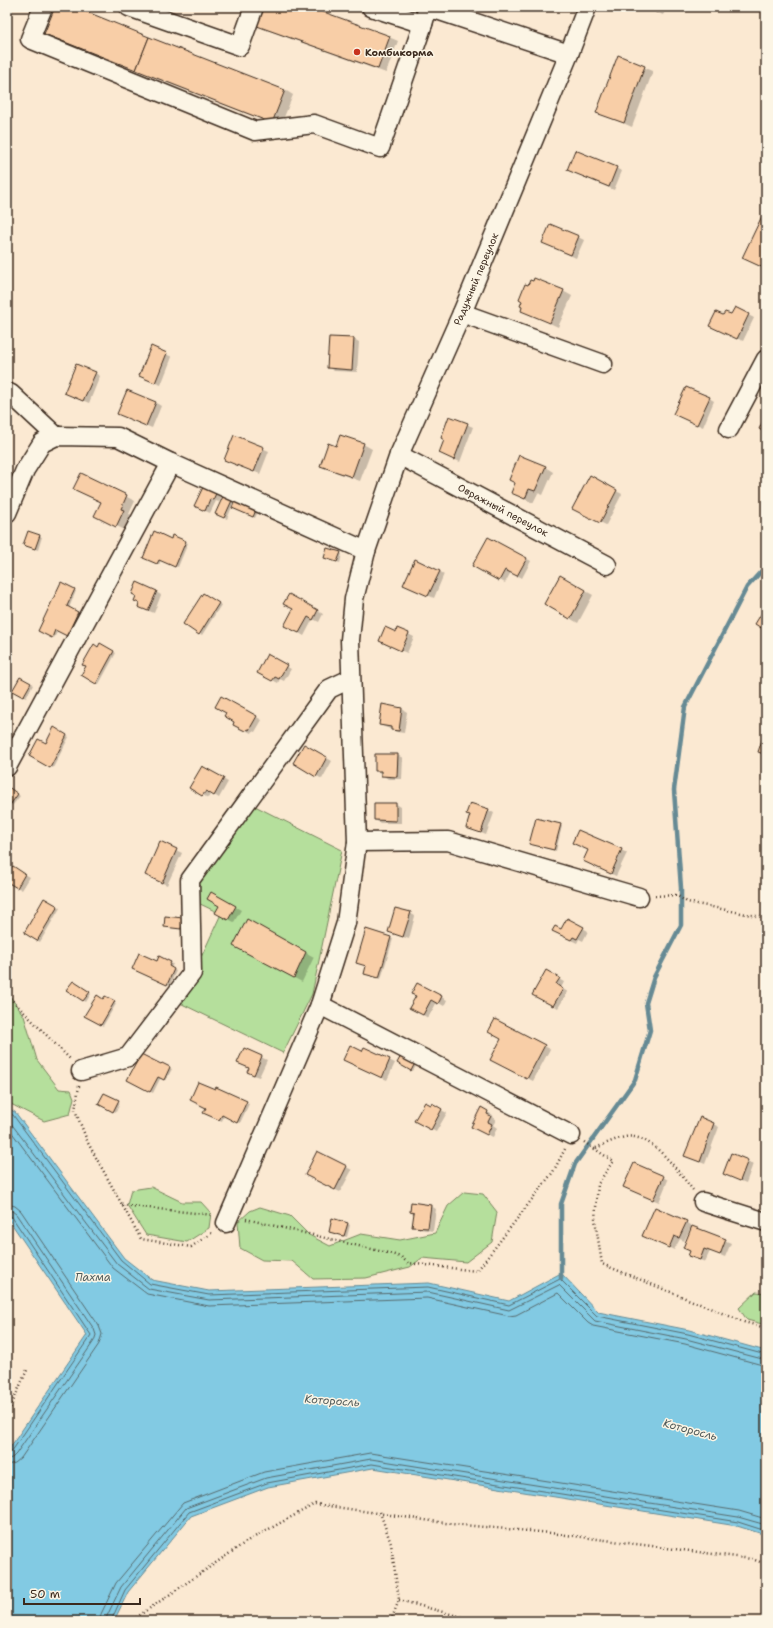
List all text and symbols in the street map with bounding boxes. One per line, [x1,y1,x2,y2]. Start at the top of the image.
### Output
place label: Комбикорма [365,46,434,59]
marker: Комбикорма [352,47,362,57]
street label: Радужный переулок [451,230,502,327]
street label: Овражный переулок [456,481,551,540]
water label: Пахма [75,1270,111,1285]
water label: Которосль [304,1392,360,1410]
water label: Которосль [661,1416,719,1444]
scale bar [24,1580,140,1606]
text: 50 m [30,1586,60,1602]

